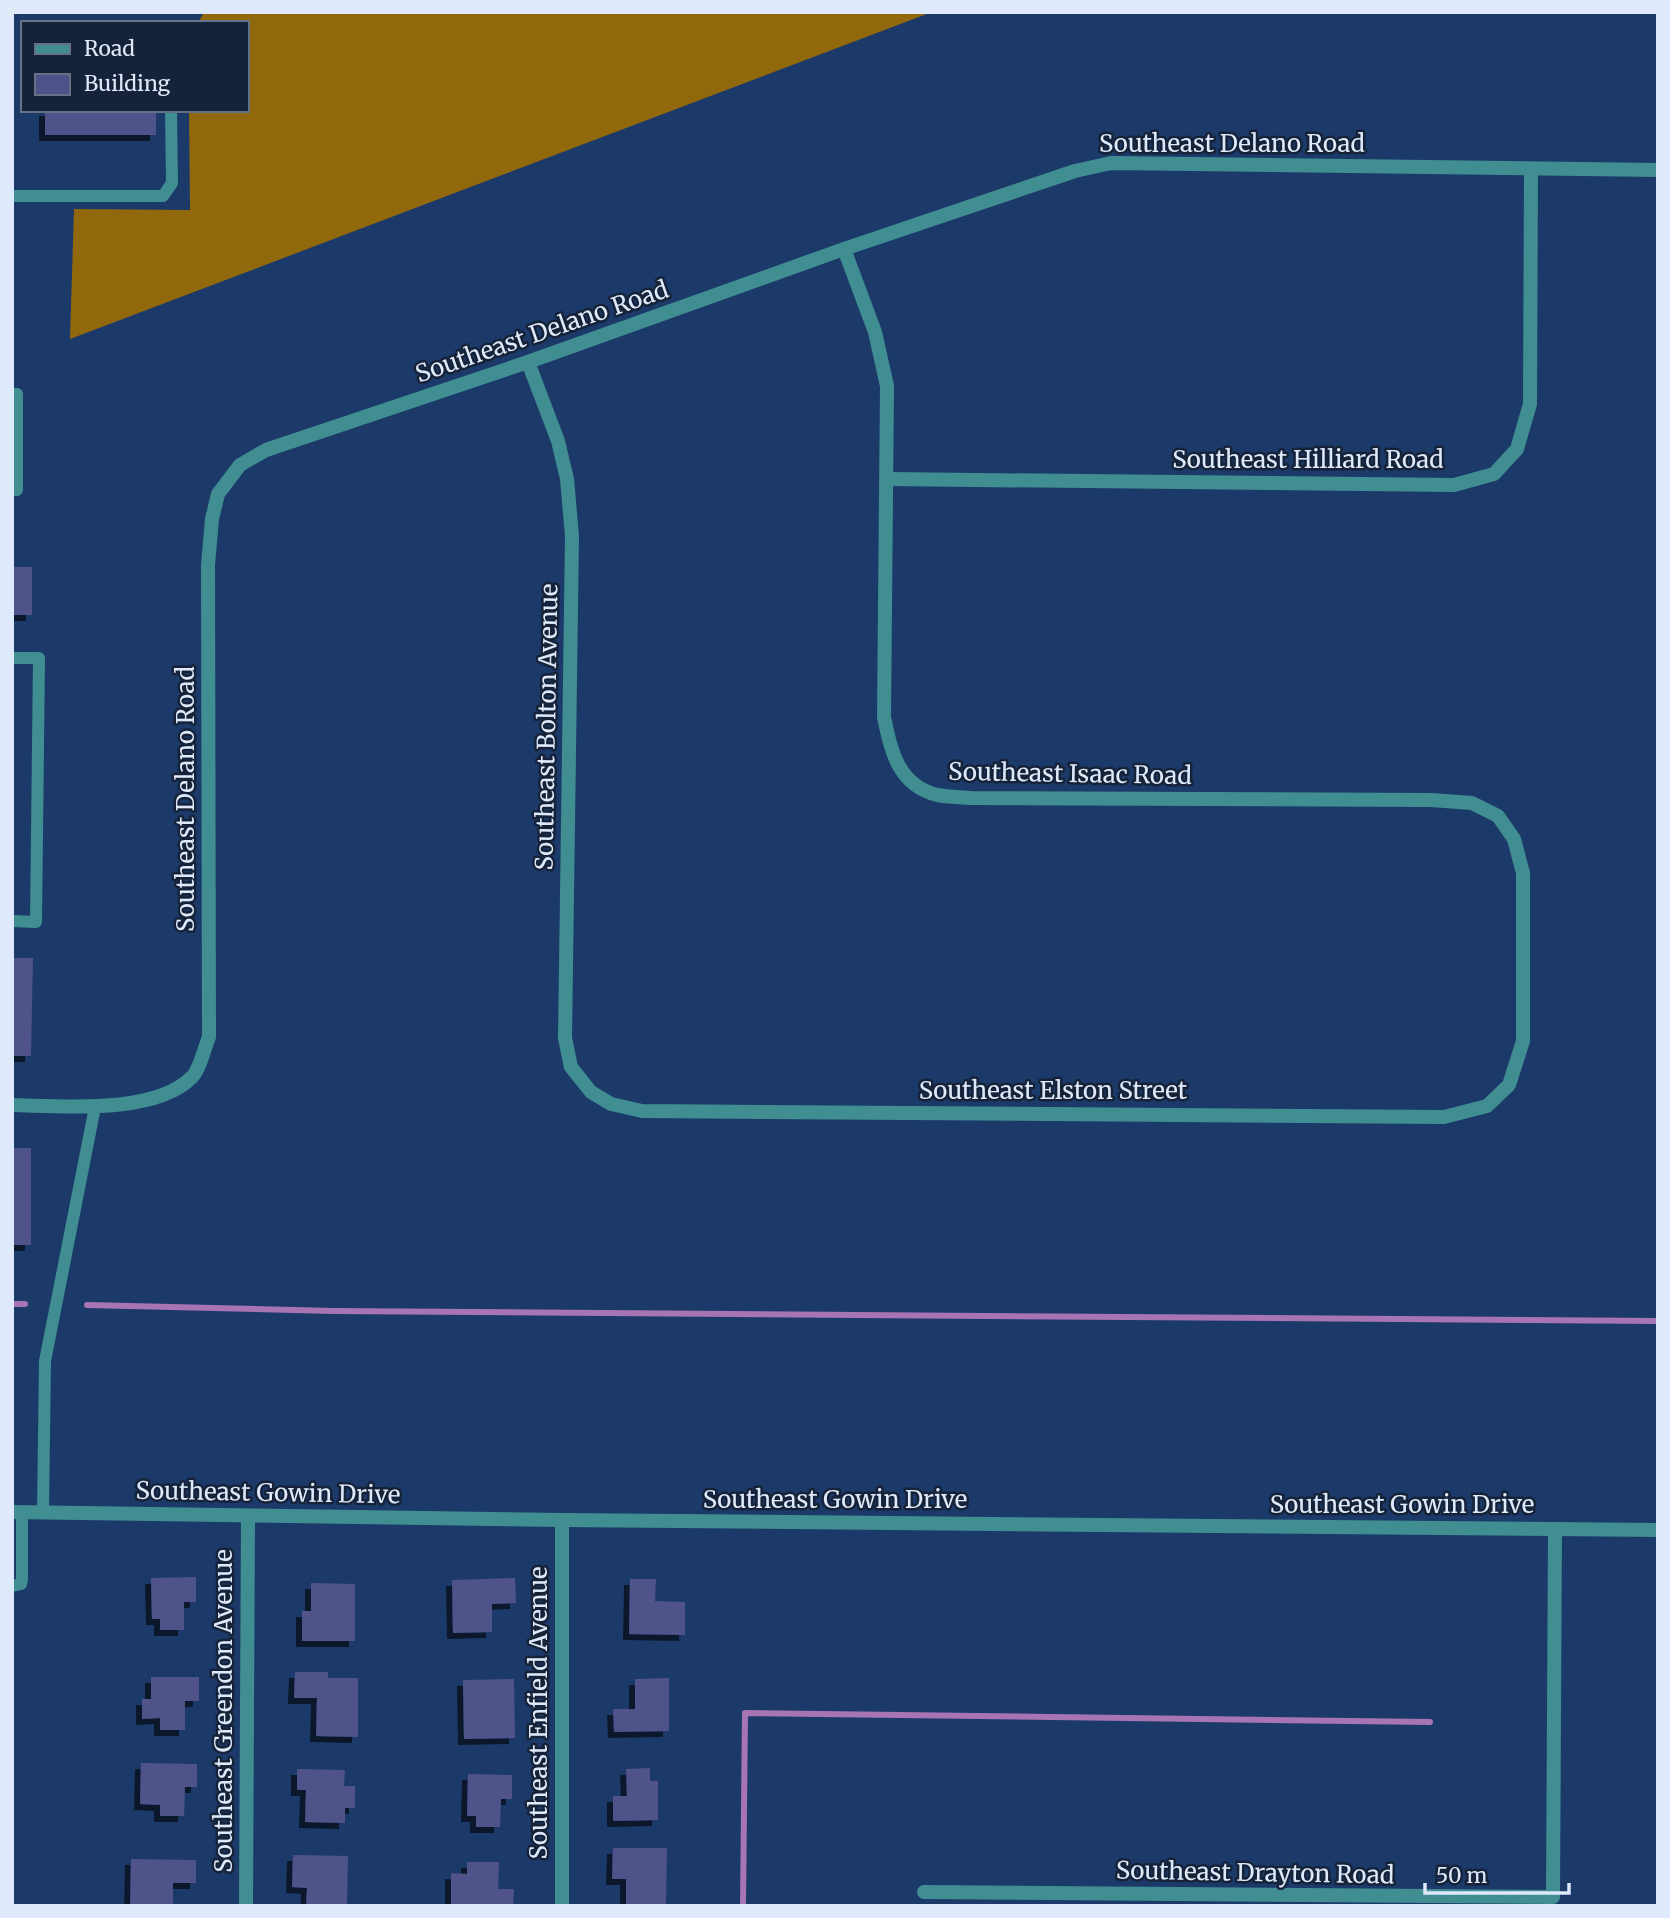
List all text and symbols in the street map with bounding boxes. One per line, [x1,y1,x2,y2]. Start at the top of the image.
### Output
legend [21,21,248,112]
text: Road [84,35,135,62]
text: Building [84,70,171,97]
street label: Southeast Delano Road [1099,128,1365,159]
street label: Southeast Delano Road [411,274,673,389]
street label: Southeast Hilliard Road [1172,444,1444,475]
street label: Southeast Bolton Avenue [528,583,565,871]
street label: Southeast Delano Road [170,666,201,932]
street label: Southeast Isaac Road [948,756,1192,791]
street label: Southeast Elston Street [919,1075,1188,1106]
street label: Southeast Gowin Drive [135,1475,401,1510]
street label: Southeast Gowin Drive [703,1484,967,1515]
street label: Southeast Gowin Drive [1270,1489,1534,1520]
street label: Southeast Greendon Avenue [208,1549,239,1873]
street label: Southeast Enfield Avenue [523,1567,554,1860]
scale bar [1425,1852,1568,1896]
street label: Southeast Drayton Road [1116,1855,1395,1890]
text: 50 m [1436,1862,1487,1889]

